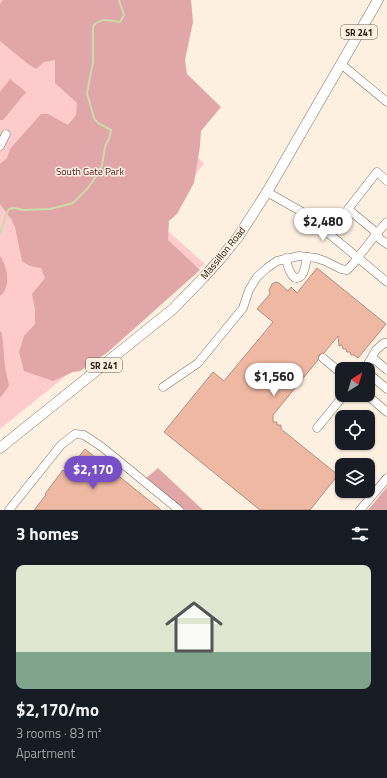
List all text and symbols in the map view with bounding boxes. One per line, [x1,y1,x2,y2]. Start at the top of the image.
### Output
road number: SR 241 [341,25,377,39]
park label: South Gate Park [56,164,124,179]
pin: $2,480 [290,208,356,242]
text: $2,480 [303,211,343,231]
street label: Massillon Road [197,223,249,283]
road number: SR 241 [86,358,122,372]
north arrow [335,362,375,402]
map controls [335,362,375,498]
pin: $1,560 [241,363,307,397]
text: $1,560 [254,366,294,386]
button: locate [335,410,375,450]
pin: $2,170 [60,456,126,490]
button: layers [335,458,375,498]
text: $2,170 [73,459,113,479]
text: 3 homes [16,521,79,547]
icon: filters [349,523,371,545]
icon: home [158,591,230,663]
text: $2,170/mo [16,697,99,723]
text: 3 rooms · 83 m² [16,723,102,743]
text: Apartment [16,743,75,763]

